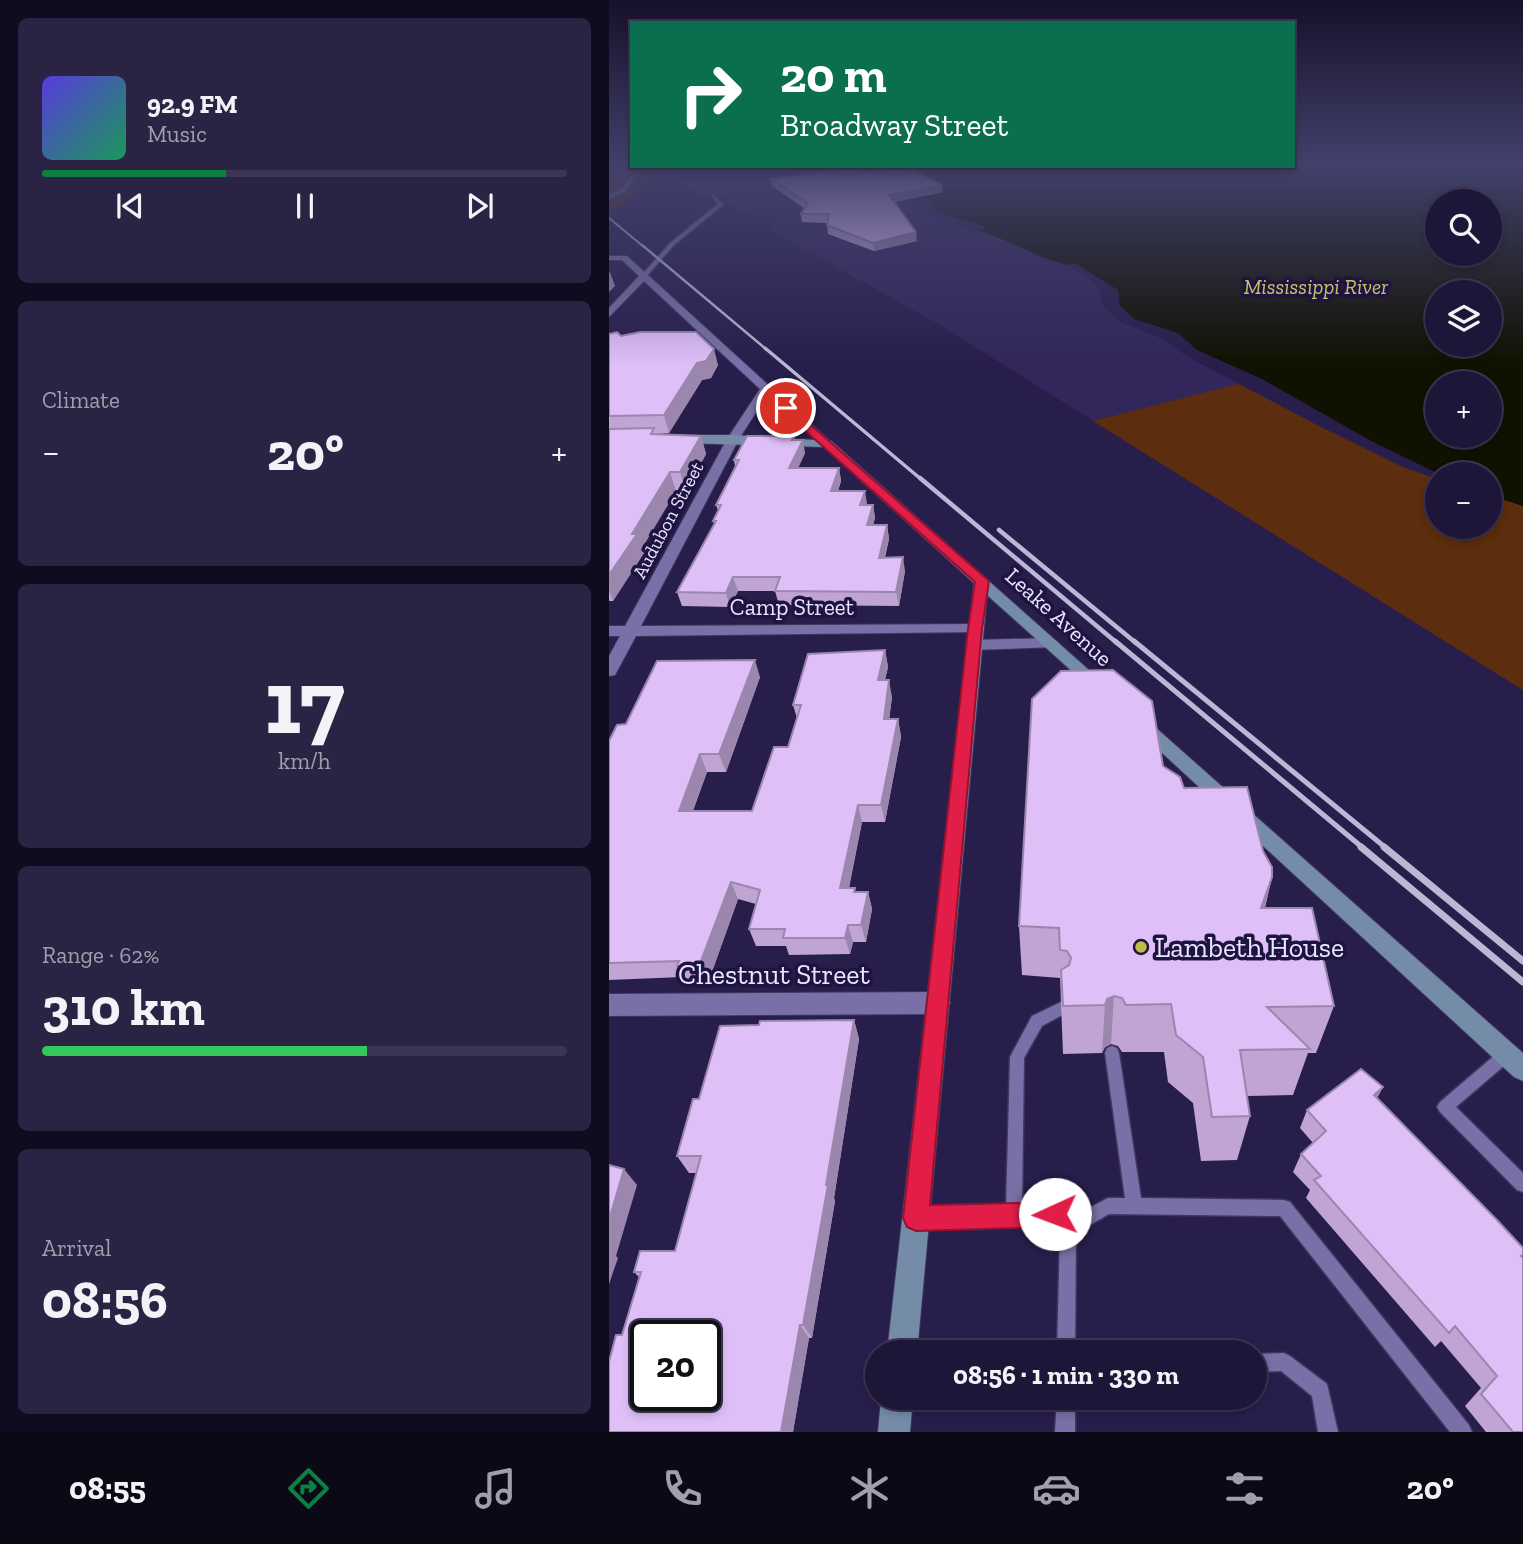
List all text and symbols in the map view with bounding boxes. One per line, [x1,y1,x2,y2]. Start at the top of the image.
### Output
text: 20 m [780,46,887,105]
icon: right [665,49,756,140]
text: 92.9 FM [147,88,238,120]
text: Broadway Street [780,106,1008,144]
text: Music [147,120,207,148]
icon: previous [111,187,149,225]
icon: pause [286,187,324,225]
icon: next [461,187,499,225]
map controls [1425,189,1502,539]
button: search [1425,189,1502,266]
water label: Mississippi River [1244,274,1389,299]
button: layers [1425,280,1502,357]
button: + [1425,371,1502,448]
pin [756,378,816,438]
text: Climate [42,386,120,414]
icon: arrive [767,389,805,427]
text: 20° [267,421,344,483]
text: − [42,429,60,475]
text: + [551,429,567,475]
street label: Audubon Street [628,458,708,582]
button: − [1425,462,1502,539]
street label: Leake Avenue [1000,562,1118,672]
street label: Camp Street [730,593,855,621]
text: 17 [265,647,345,756]
text: km/h [278,747,331,775]
place label: Lambeth House [1155,931,1344,964]
marker: Lambeth House [1133,939,1149,955]
text: Range · 62% [42,941,159,969]
street label: Chestnut Street [678,958,871,991]
text: 310 km [42,976,205,1038]
position arrow [1018,1177,1092,1251]
text: Arrival [42,1234,111,1262]
text: 08:56 [42,1269,168,1331]
speed limit sign: 20 [630,1320,721,1411]
text: 08:56 · 1 min · 330 m [953,1359,1179,1391]
icon: directions [284,1464,333,1513]
icon: music [471,1464,520,1513]
icon: phone [658,1464,707,1513]
icon: climate [845,1464,894,1513]
icon: car [1032,1464,1081,1513]
icon: filters [1220,1464,1269,1513]
text: 08:55 [69,1469,146,1507]
text: 20° [1407,1469,1454,1507]

